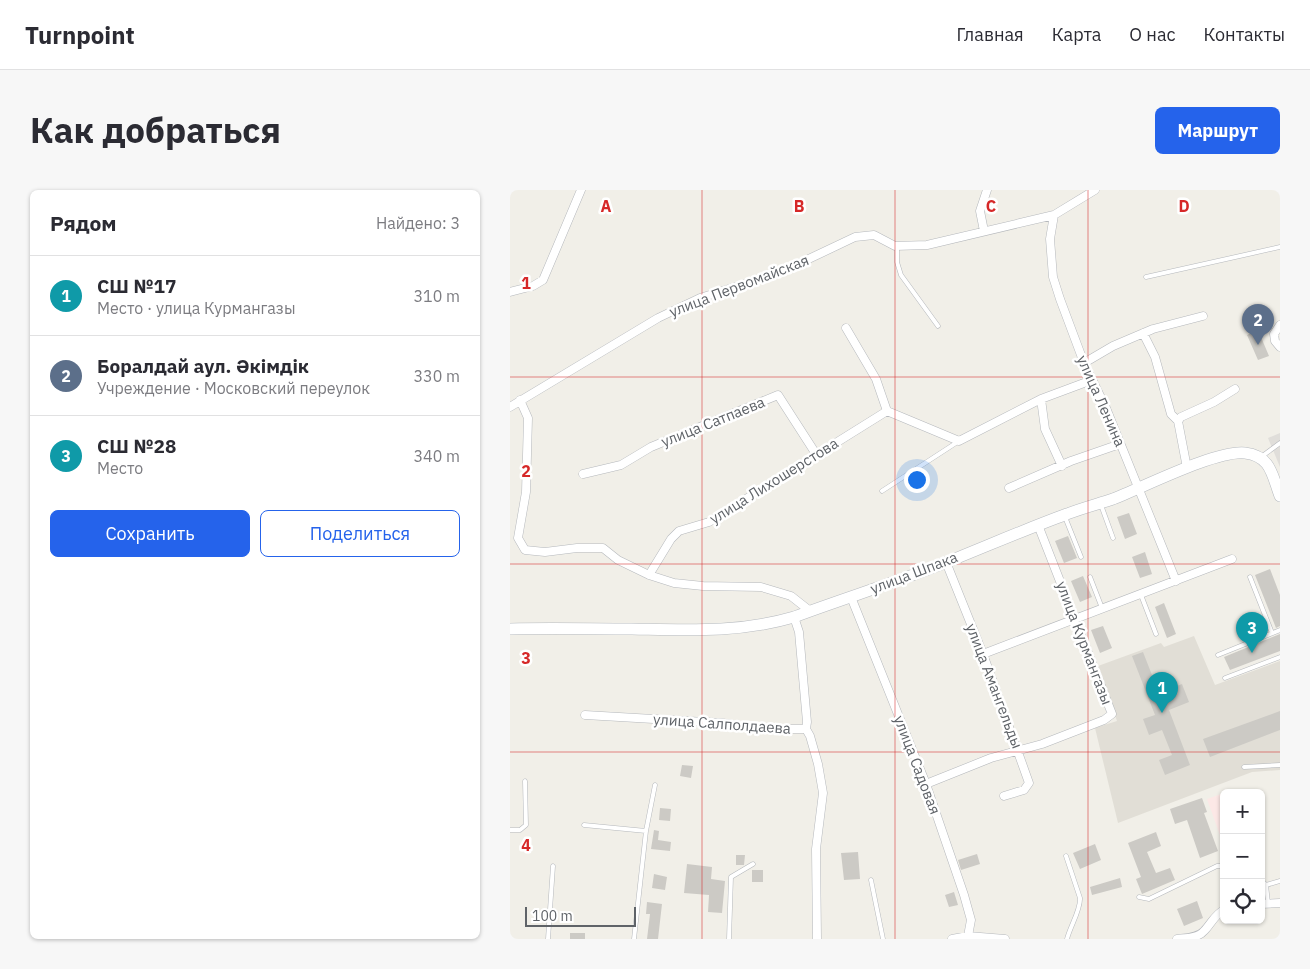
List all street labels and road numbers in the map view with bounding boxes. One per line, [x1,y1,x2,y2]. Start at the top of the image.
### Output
street label: улица Первомайская [666,250,811,321]
street label: улица Ленина [1073,352,1130,449]
street label: улица Сатпаева [658,392,768,451]
street label: улица Лихошерстова [706,433,842,528]
street label: улица Шпака [867,547,960,598]
street label: улица Курмангазы [1052,578,1117,707]
street label: улица Амангельды [962,621,1027,751]
street label: улица Салполдаева [653,709,792,738]
street label: улица Садовая [890,713,945,817]

